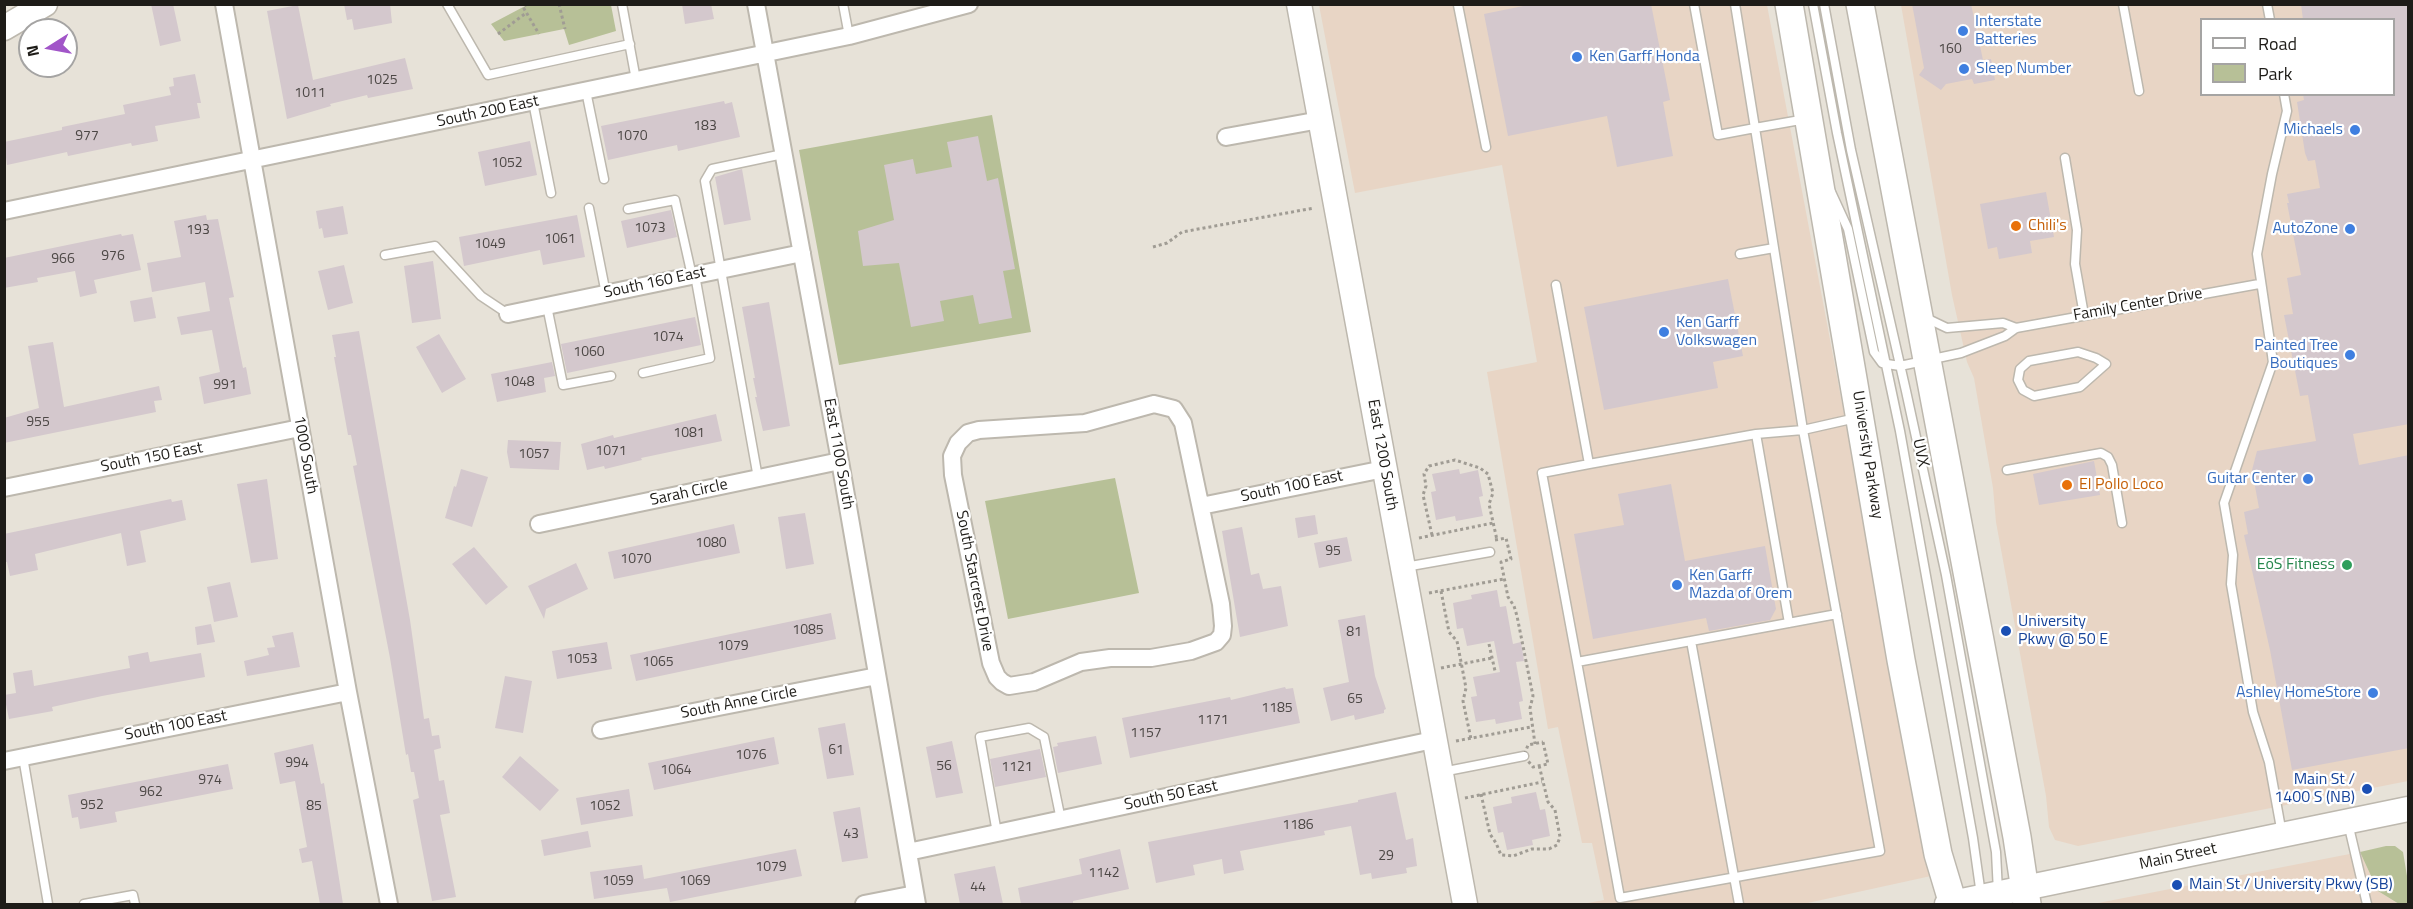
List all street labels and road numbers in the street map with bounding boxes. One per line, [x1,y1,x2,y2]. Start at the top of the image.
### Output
street label: South 200 East [435,92,541,132]
street label: South 160 East [602,263,708,303]
street label: Family Center Drive [2072,284,2204,326]
street label: University Parkway [1847,389,1887,521]
street label: East 1100 South [819,397,857,511]
street label: East 1200 South [1363,398,1401,512]
street label: 1000 South [289,414,321,496]
street label: UVX [1908,437,1932,469]
street label: South 150 East [99,439,205,477]
street label: South 100 East [1239,467,1345,507]
street label: Sarah Circle [649,475,729,511]
street label: South Starcrest Drive [951,509,997,653]
street label: South Anne Circle [679,682,799,724]
street label: South 100 East [123,707,229,745]
street label: South 50 East [1123,777,1219,815]
street label: Main Street [2138,839,2218,875]

